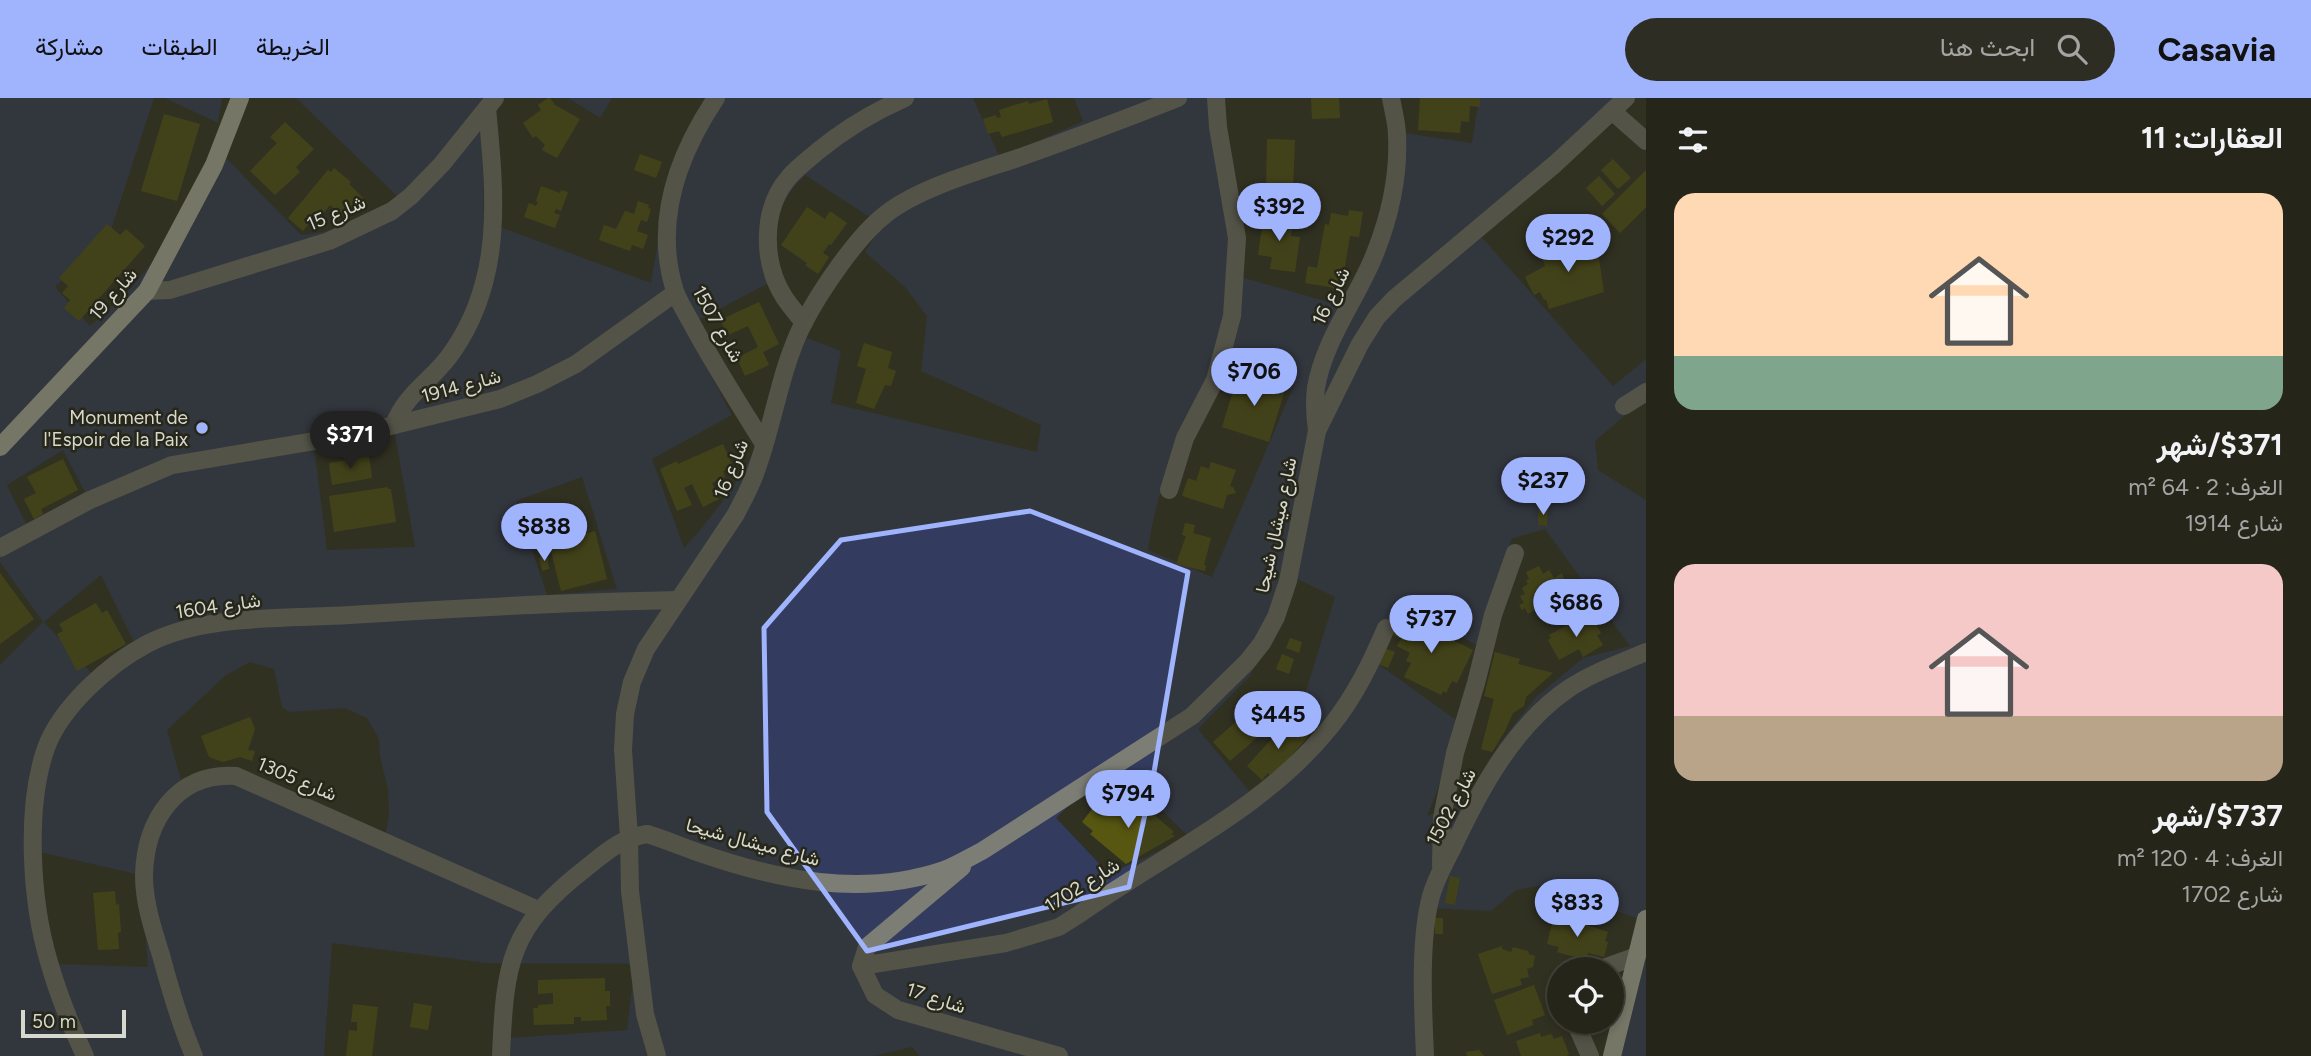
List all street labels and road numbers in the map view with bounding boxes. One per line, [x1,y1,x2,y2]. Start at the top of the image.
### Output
street label: شارع 15 [303,190,369,237]
street label: شارع 19 [84,263,143,325]
street label: شارع 16 [1307,263,1356,329]
street label: شارع 1507 [687,282,748,367]
street label: شارع 1914 [419,364,503,409]
street label: شارع 16 [709,436,754,502]
street label: شارع ميشال شيحا [1250,455,1303,595]
street label: شارع 1604 [174,589,262,624]
street label: شارع 1305 [253,752,340,807]
street label: شارع 1502 [1421,764,1482,850]
street label: شارع ميشال شيحا [683,813,822,872]
street label: شارع 1702 [1040,853,1124,918]
street label: شارع 17 [903,978,969,1019]

